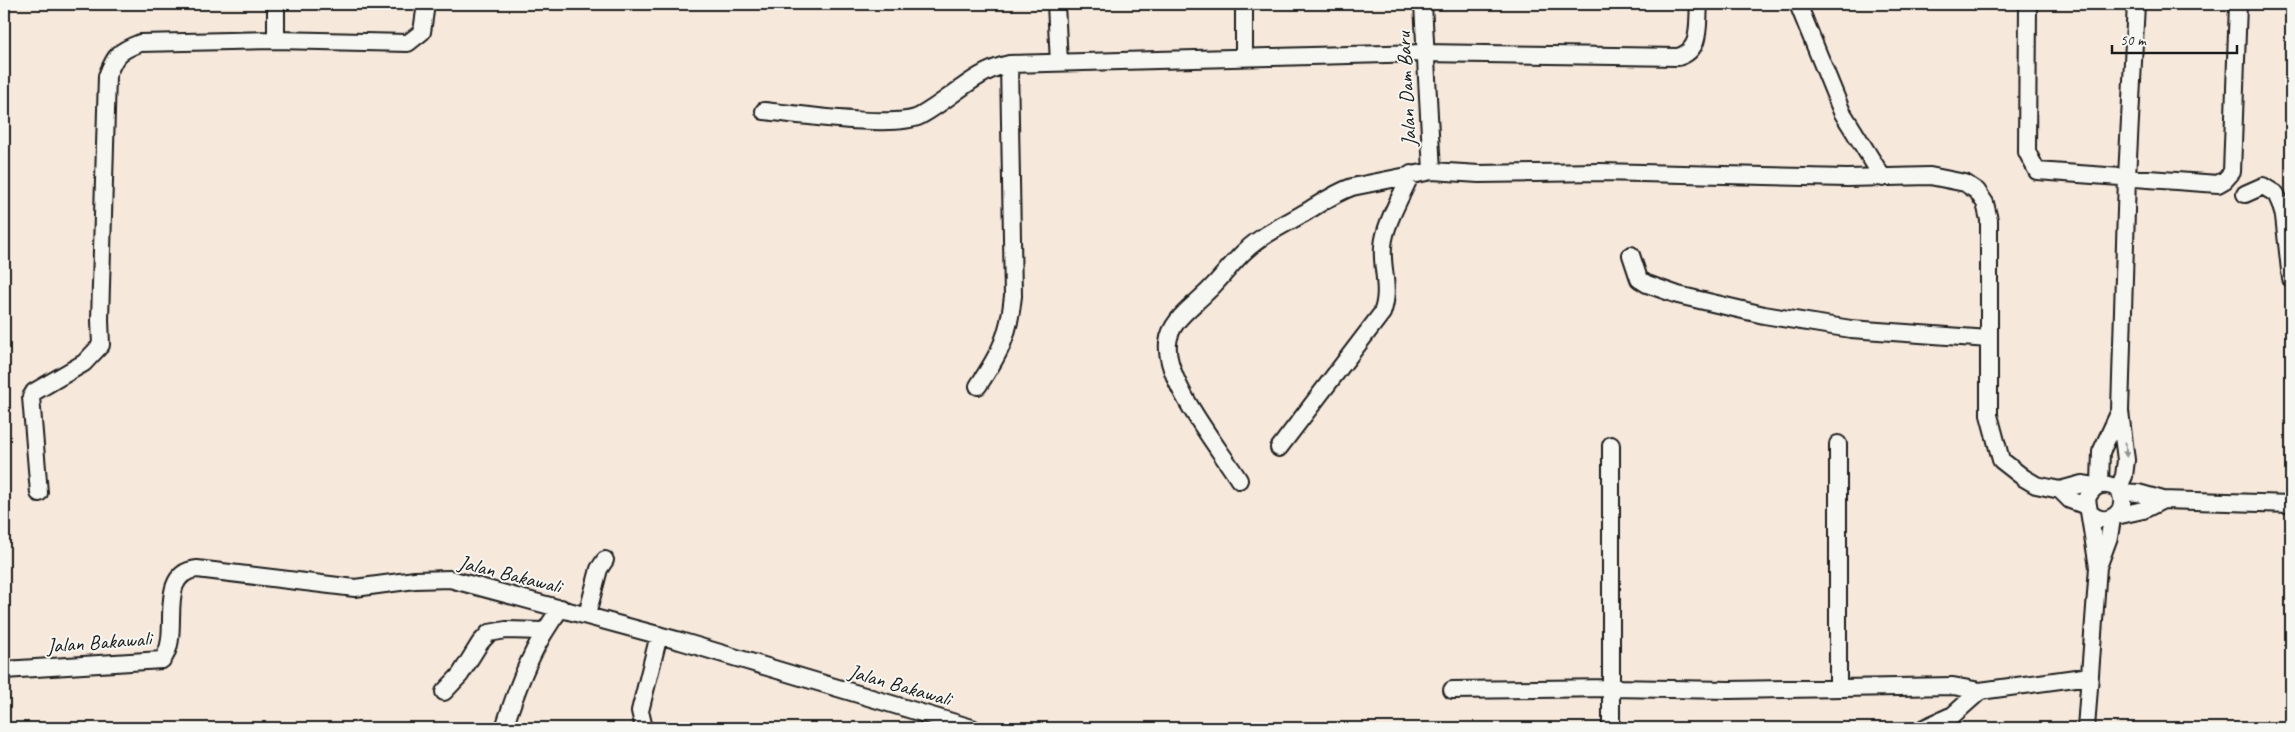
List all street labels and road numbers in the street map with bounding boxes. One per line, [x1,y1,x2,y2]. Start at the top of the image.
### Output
street label: Jalan Dam Baru [1390,30,1422,148]
street label: Jalan Bakawali [455,548,567,600]
street label: Jalan Bakawali [45,625,155,659]
street label: Jalan Bakawali [845,658,957,713]

